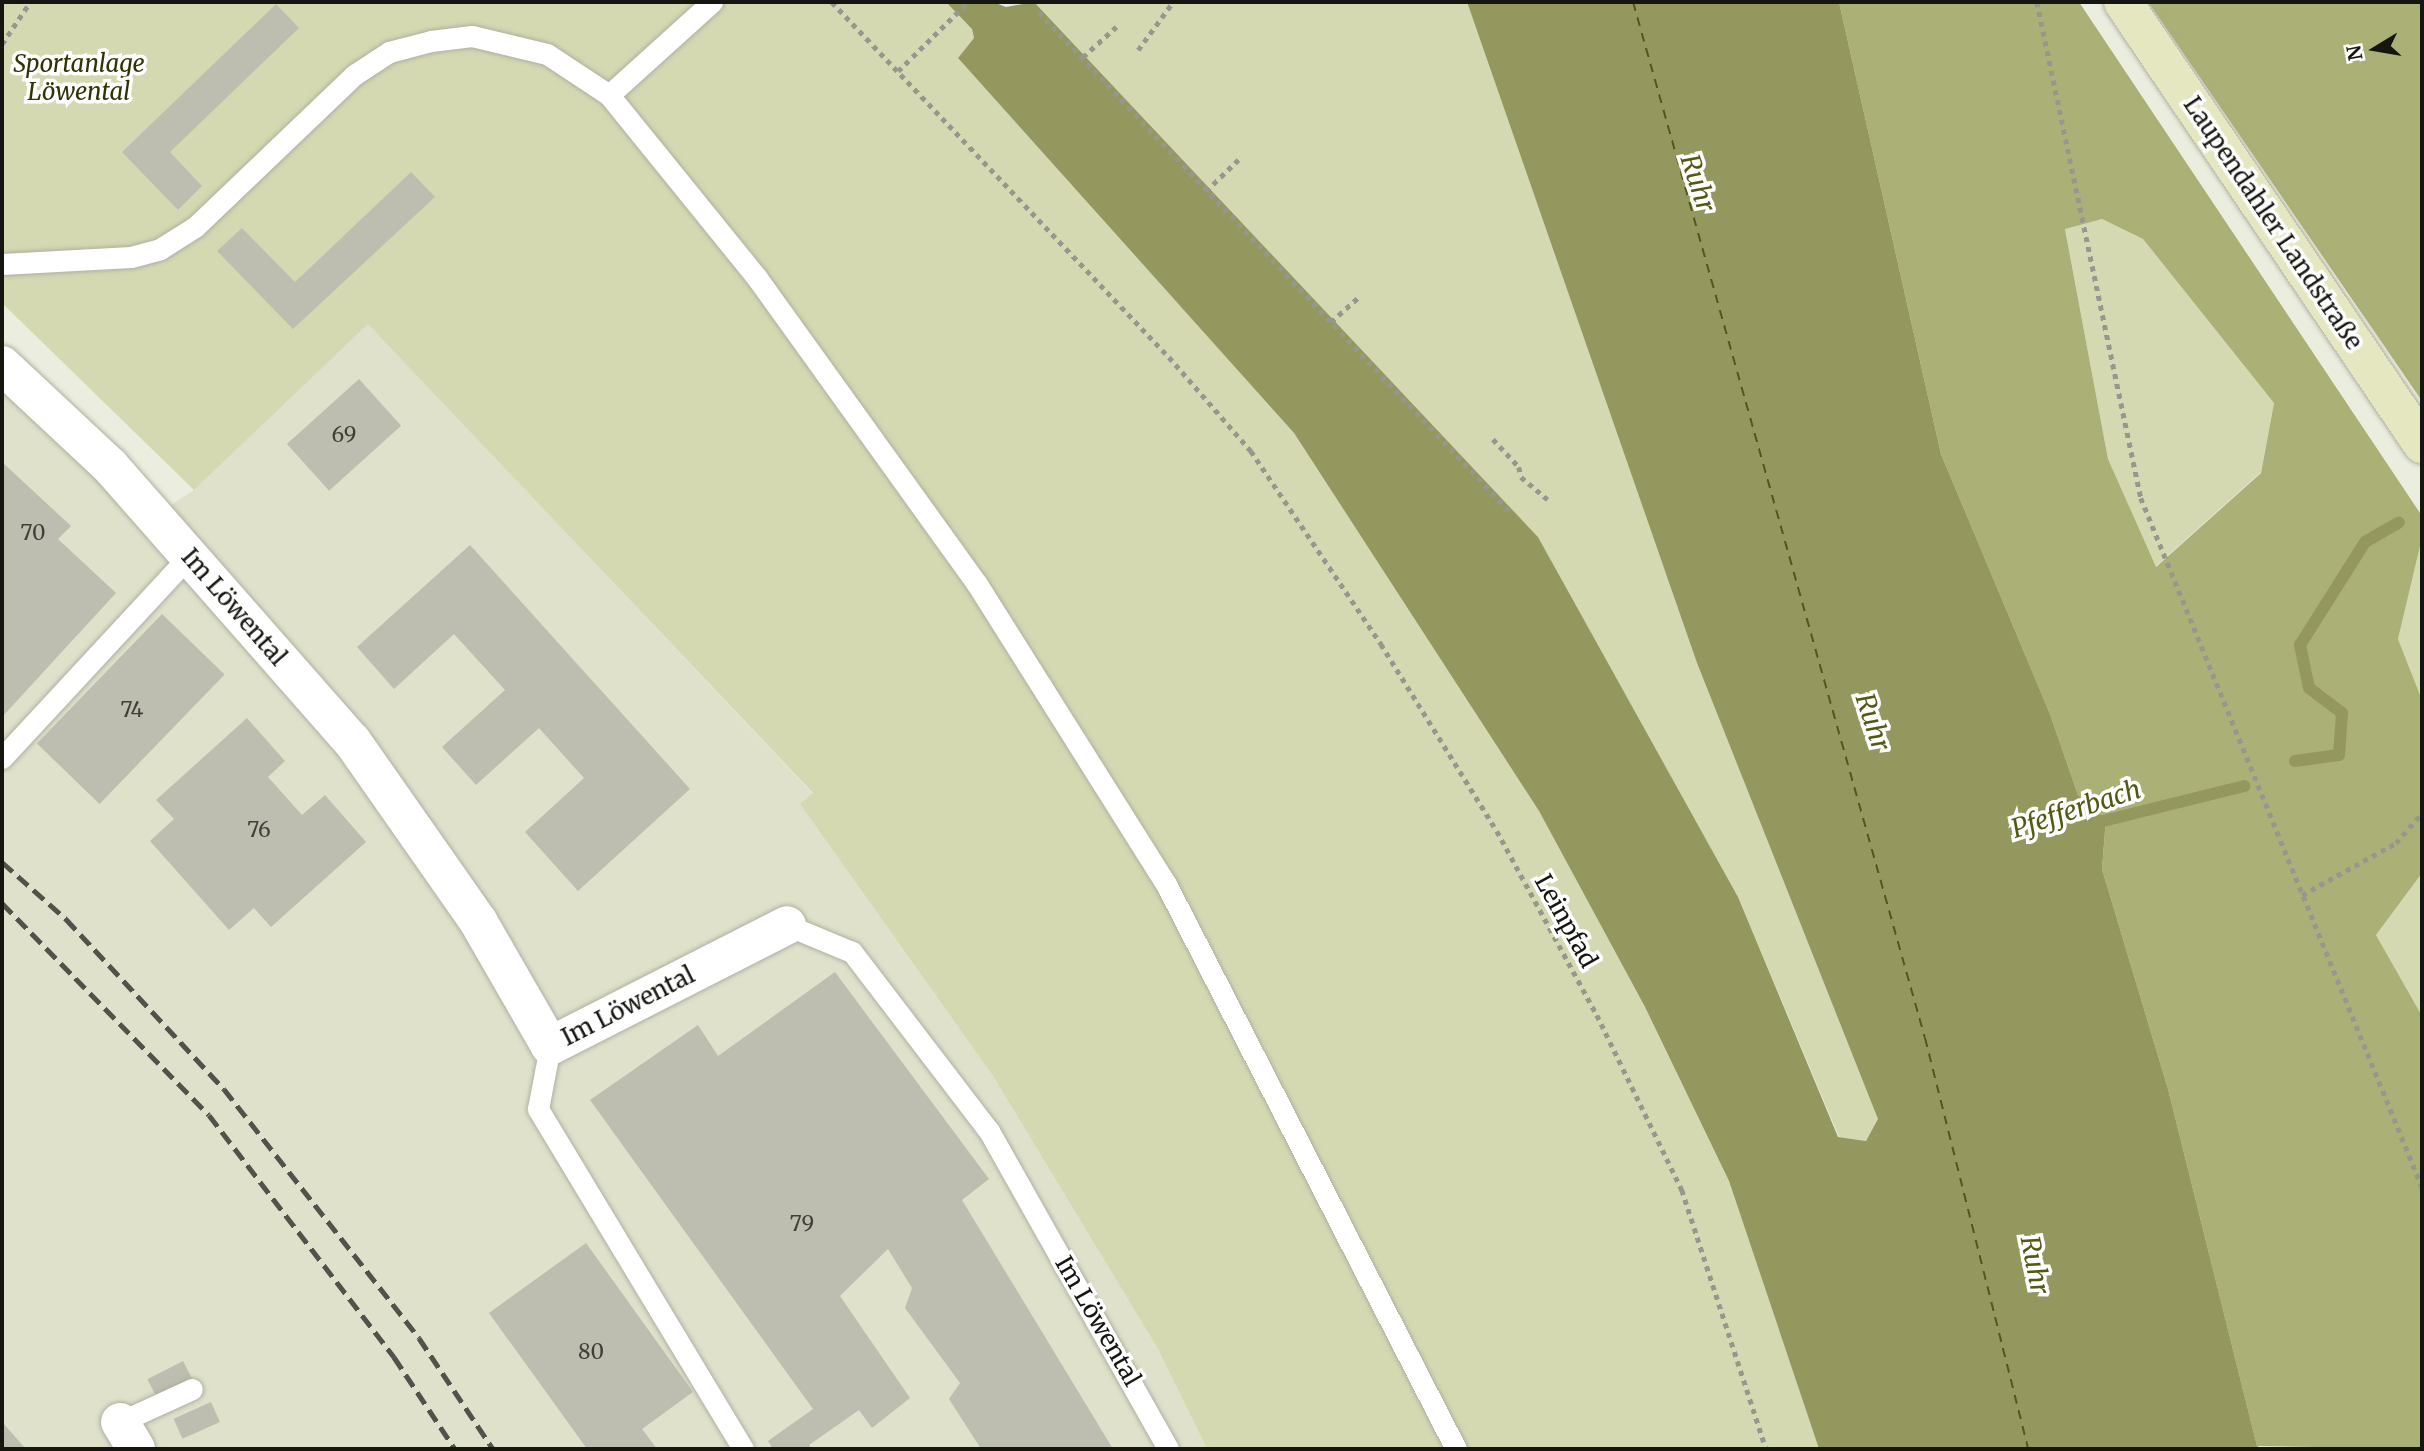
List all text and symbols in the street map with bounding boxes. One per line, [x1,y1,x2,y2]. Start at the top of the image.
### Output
north arrow [2340,14,2410,84]
text: N [2341,43,2368,63]
park label: Sportanlage Löwental [13,50,145,106]
street label: Laupendahler Landstraße [2178,91,2368,355]
water label: Ruhr [1674,150,1722,216]
house number: 69 [332,422,356,448]
house number: 70 [21,520,45,546]
street label: Im Löwental [175,543,293,671]
water label: Ruhr [1849,689,1897,755]
house number: 74 [120,697,144,723]
water label: Pfefferbach [2007,773,2145,845]
house number: 76 [247,817,271,843]
street label: Leinpfad [1529,869,1603,973]
street label: Im Löwental [557,960,699,1052]
house number: 79 [790,1211,814,1237]
water label: Ruhr [2014,1233,2056,1297]
street label: Im Löwental [1049,1251,1147,1391]
house number: 80 [578,1339,604,1365]

